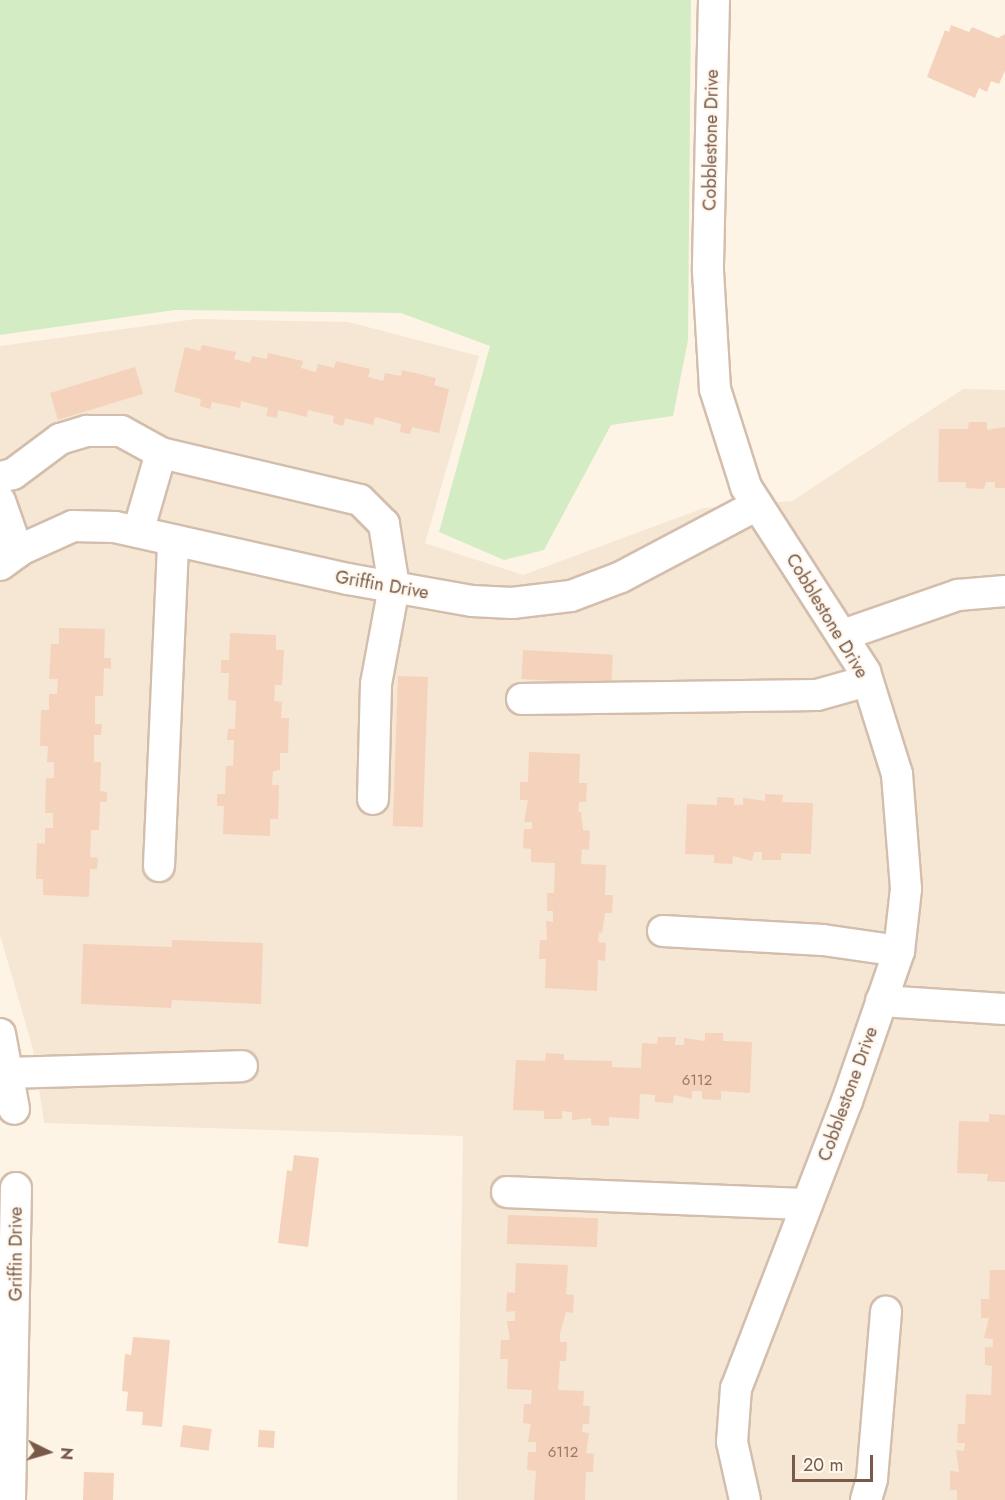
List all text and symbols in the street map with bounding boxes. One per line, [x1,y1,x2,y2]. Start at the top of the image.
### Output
street label: Cobblestone Drive [699,69,723,211]
street label: Cobblestone Drive [781,550,873,682]
street label: Griffin Drive [334,566,430,604]
street label: Cobblestone Drive [814,1024,882,1164]
house number: 6112 [682,1072,712,1090]
street label: Griffin Drive [5,1207,27,1301]
north arrow [18,1422,78,1482]
scale bar [795,1443,876,1481]
house number: 6112 [548,1444,578,1462]
text: N [54,1446,78,1461]
text: 20 m [803,1452,843,1478]

